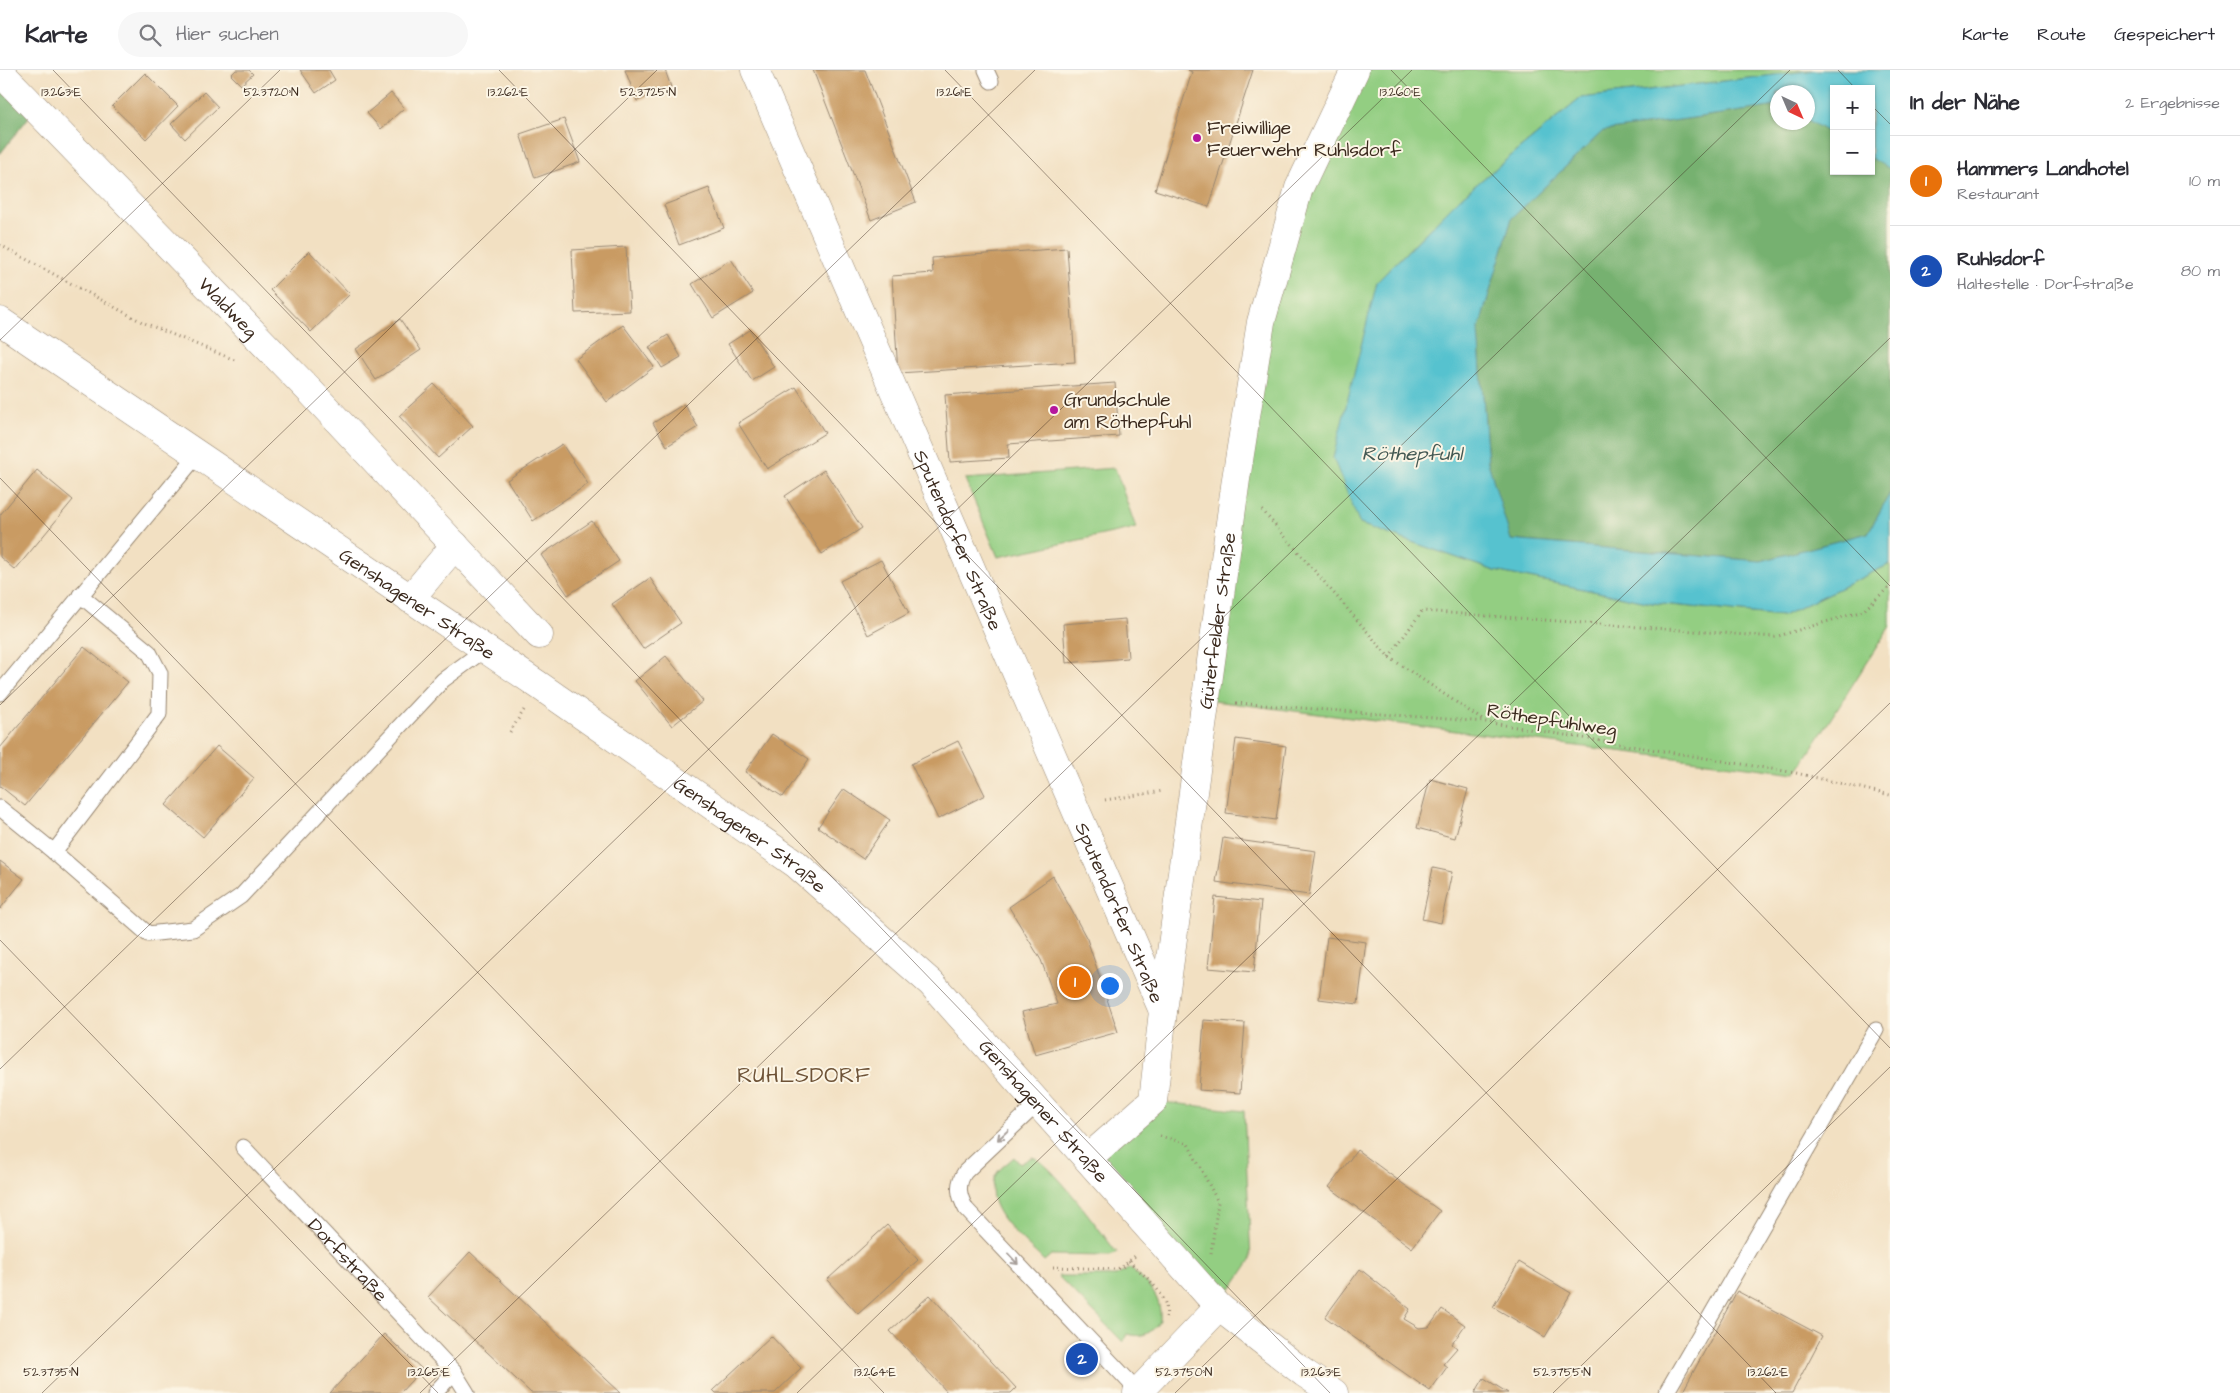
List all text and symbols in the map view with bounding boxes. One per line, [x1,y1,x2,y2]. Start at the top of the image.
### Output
search box [118,12,468,57]
text: Karte [25,18,88,52]
icon: search [136,21,164,49]
text: Hier suchen [176,21,279,48]
text: Karte [1962,22,2009,47]
text: Route [2037,22,2086,47]
text: Gespeichert [2114,22,2215,47]
text: 13.263°E [41,84,81,101]
text: 52.3720°N [243,84,299,101]
text: 13.262°E [488,84,528,101]
text: 52.3725°N [620,84,677,101]
text: 13.261°E [937,84,972,101]
text: 13.260°E [1379,84,1421,101]
north arrow [1770,85,1815,130]
map controls [1830,85,1875,175]
button: + [1830,85,1875,130]
text: In der Nähe [1910,88,2020,117]
text: 2 Ergebnisse [2125,92,2220,114]
place label: Freiwillige Feuerwehr Ruhlsdorf [1207,115,1402,164]
button: − [1830,130,1875,175]
marker: Freiwillige Feuerwehr Ruhlsdorf [1191,132,1203,144]
text: Hammers Landhotel [1957,156,2129,183]
text: 1 [1925,170,1927,192]
text: 10 m [2189,170,2220,192]
text: Restaurant [1957,183,2039,205]
text: Ruhlsdorf [1957,246,2044,273]
text: 2 [1921,260,1931,282]
text: 80 m [2181,260,2220,282]
street label: Waldweg [191,272,264,346]
text: Haltestelle · Dorfstraße [1957,273,2134,295]
place label: Grundschule am Röthepfuhl [1064,387,1192,436]
marker: Grundschule am Röthepfuhl [1048,404,1060,416]
water label: Röthepfuhl [1362,440,1465,468]
street label: Sputendorfer Straße [906,446,1008,635]
street label: Güterfelder Straße [1193,531,1244,711]
street label: Genshagener Straße [333,542,500,667]
street label: Röthepfuhlweg [1485,697,1619,745]
street label: Genshagener Straße [667,771,832,900]
street label: Sputendorfer Straße [1068,818,1170,1007]
pin: 1 [1059,963,1091,1001]
your location [1097,973,1123,999]
street label: Genshagener Straße [972,1034,1114,1189]
district label: RUHLSDORF [737,1061,871,1090]
one-way arrow [997,1129,1010,1141]
street label: Dorfstraße [301,1212,393,1308]
one-way arrow [1007,1253,1019,1266]
pin: 2 [1066,1340,1098,1378]
text: 52.3735°N [23,1364,79,1381]
text: 13.265°E [408,1364,450,1381]
text: 13.264°E [854,1364,896,1381]
text: 52.3750°N [1156,1364,1213,1381]
text: 13.263°E [1301,1364,1341,1381]
text: 52.3755°N [1533,1364,1591,1381]
text: 13.262°E [1748,1364,1788,1381]

